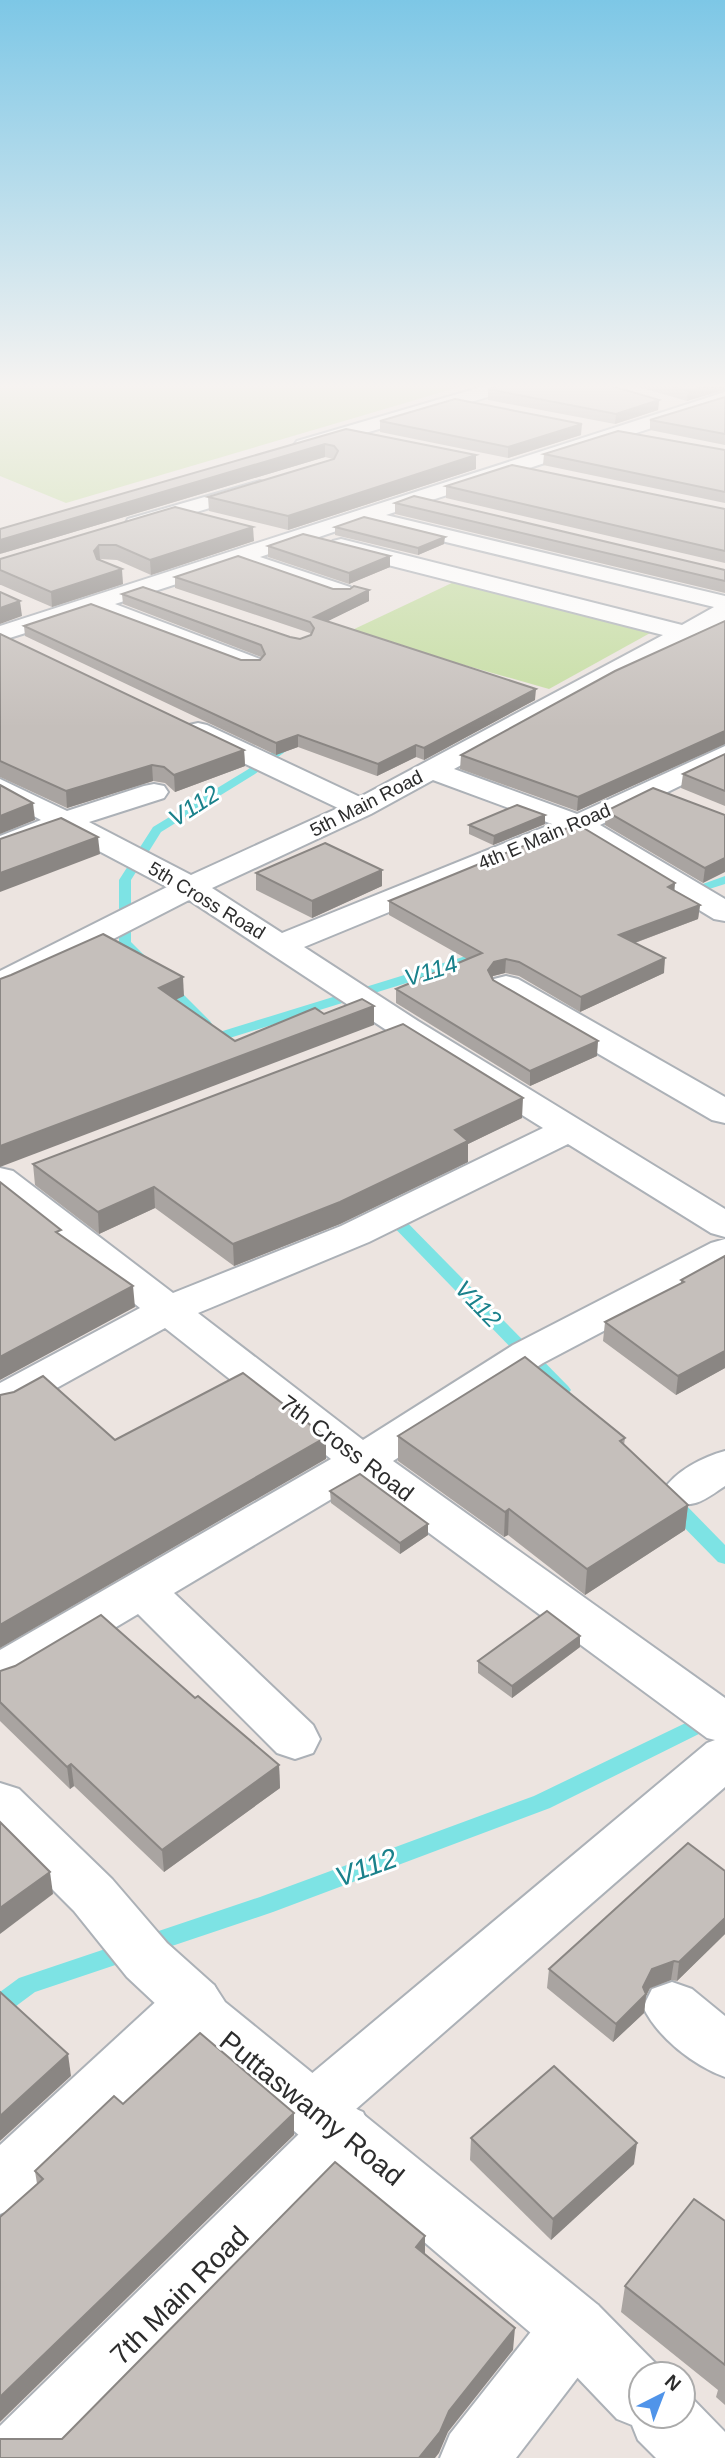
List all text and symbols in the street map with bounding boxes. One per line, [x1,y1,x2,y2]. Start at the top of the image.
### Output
street label: 5th Main Road [306,766,426,841]
water label: V112 [164,779,224,832]
street label: 4th E Main Road [475,799,613,874]
street label: 5th Cross Road [145,857,269,943]
water label: V114 [401,950,461,991]
water label: V112 [450,1275,507,1333]
street label: 7th Cross Road [275,1390,419,1506]
water label: V112 [331,1842,402,1893]
street label: Puttaswamy Road [214,2025,410,2192]
street label: 7th Main Road [104,2220,255,2371]
north arrow [627,2360,697,2430]
text: N [661,2370,685,2395]

